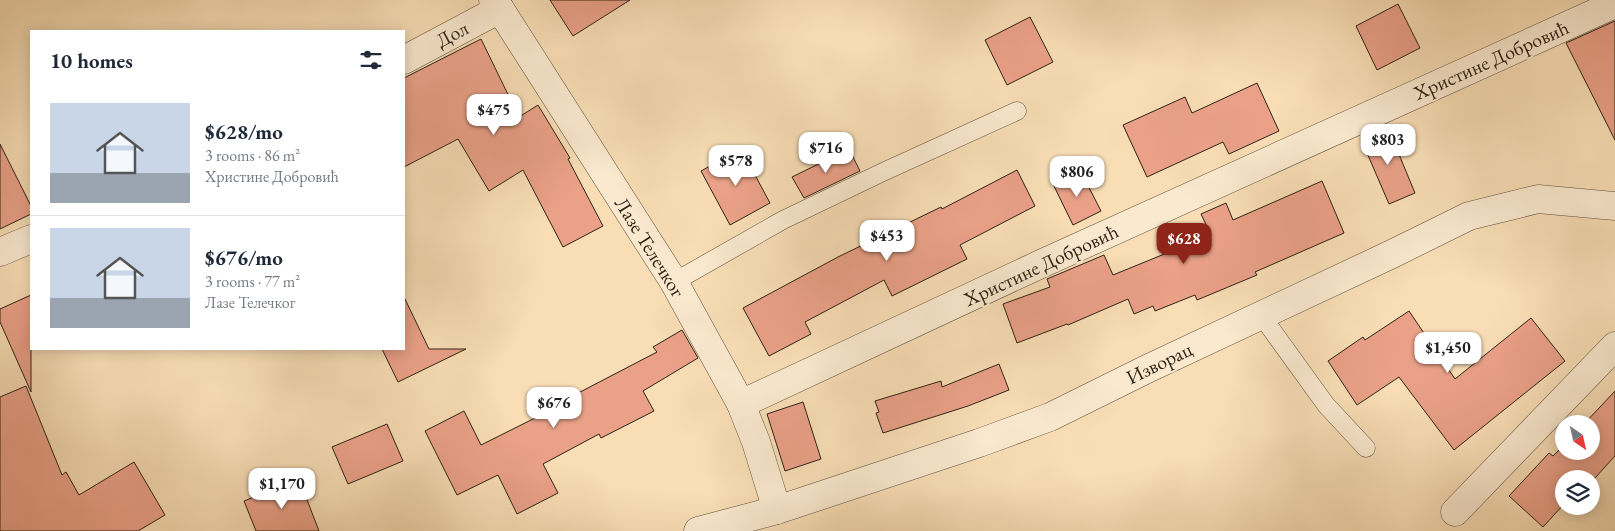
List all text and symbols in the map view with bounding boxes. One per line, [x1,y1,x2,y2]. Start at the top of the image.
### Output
street label: Христине Добровић [1408,14,1573,106]
street label: Дол [431,15,473,53]
icon: filters [357,46,385,74]
text: 10 homes [50,47,133,74]
pin: $475 [464,94,524,136]
text: $475 [478,99,510,120]
text: $628/mo [205,118,283,145]
icon: home [90,123,150,183]
pin: $803 [1358,124,1418,166]
text: $803 [1372,129,1404,150]
pin: $716 [796,132,856,174]
text: $716 [810,137,842,158]
pin: $578 [706,144,766,187]
text: 3 rooms · 86 m² [205,145,300,166]
text: $578 [720,150,752,171]
pin: $806 [1047,156,1107,198]
text: $806 [1061,161,1093,182]
text: Христине Добровић [205,166,339,187]
street label: Лазе Телечког [609,192,691,302]
street label: Христине Добровић [959,218,1122,313]
pin: $453 [857,220,917,262]
pin: $628 [1154,222,1214,265]
text: $453 [871,225,903,246]
text: $628 [1168,228,1200,249]
text: $676/mo [205,244,283,271]
icon: home [90,248,150,308]
text: 3 rooms · 77 m² [205,271,300,292]
text: Лазе Телечког [205,292,295,313]
pin: $1,450 [1407,332,1489,374]
street label: Изворац [1122,336,1197,390]
text: $1,450 [1425,337,1471,358]
pin: $676 [524,386,584,429]
text: $676 [538,392,570,413]
north arrow [1555,415,1600,460]
map controls [1555,415,1600,515]
pin: $1,170 [241,468,323,510]
button: layers [1555,470,1600,515]
text: $1,170 [259,473,305,494]

